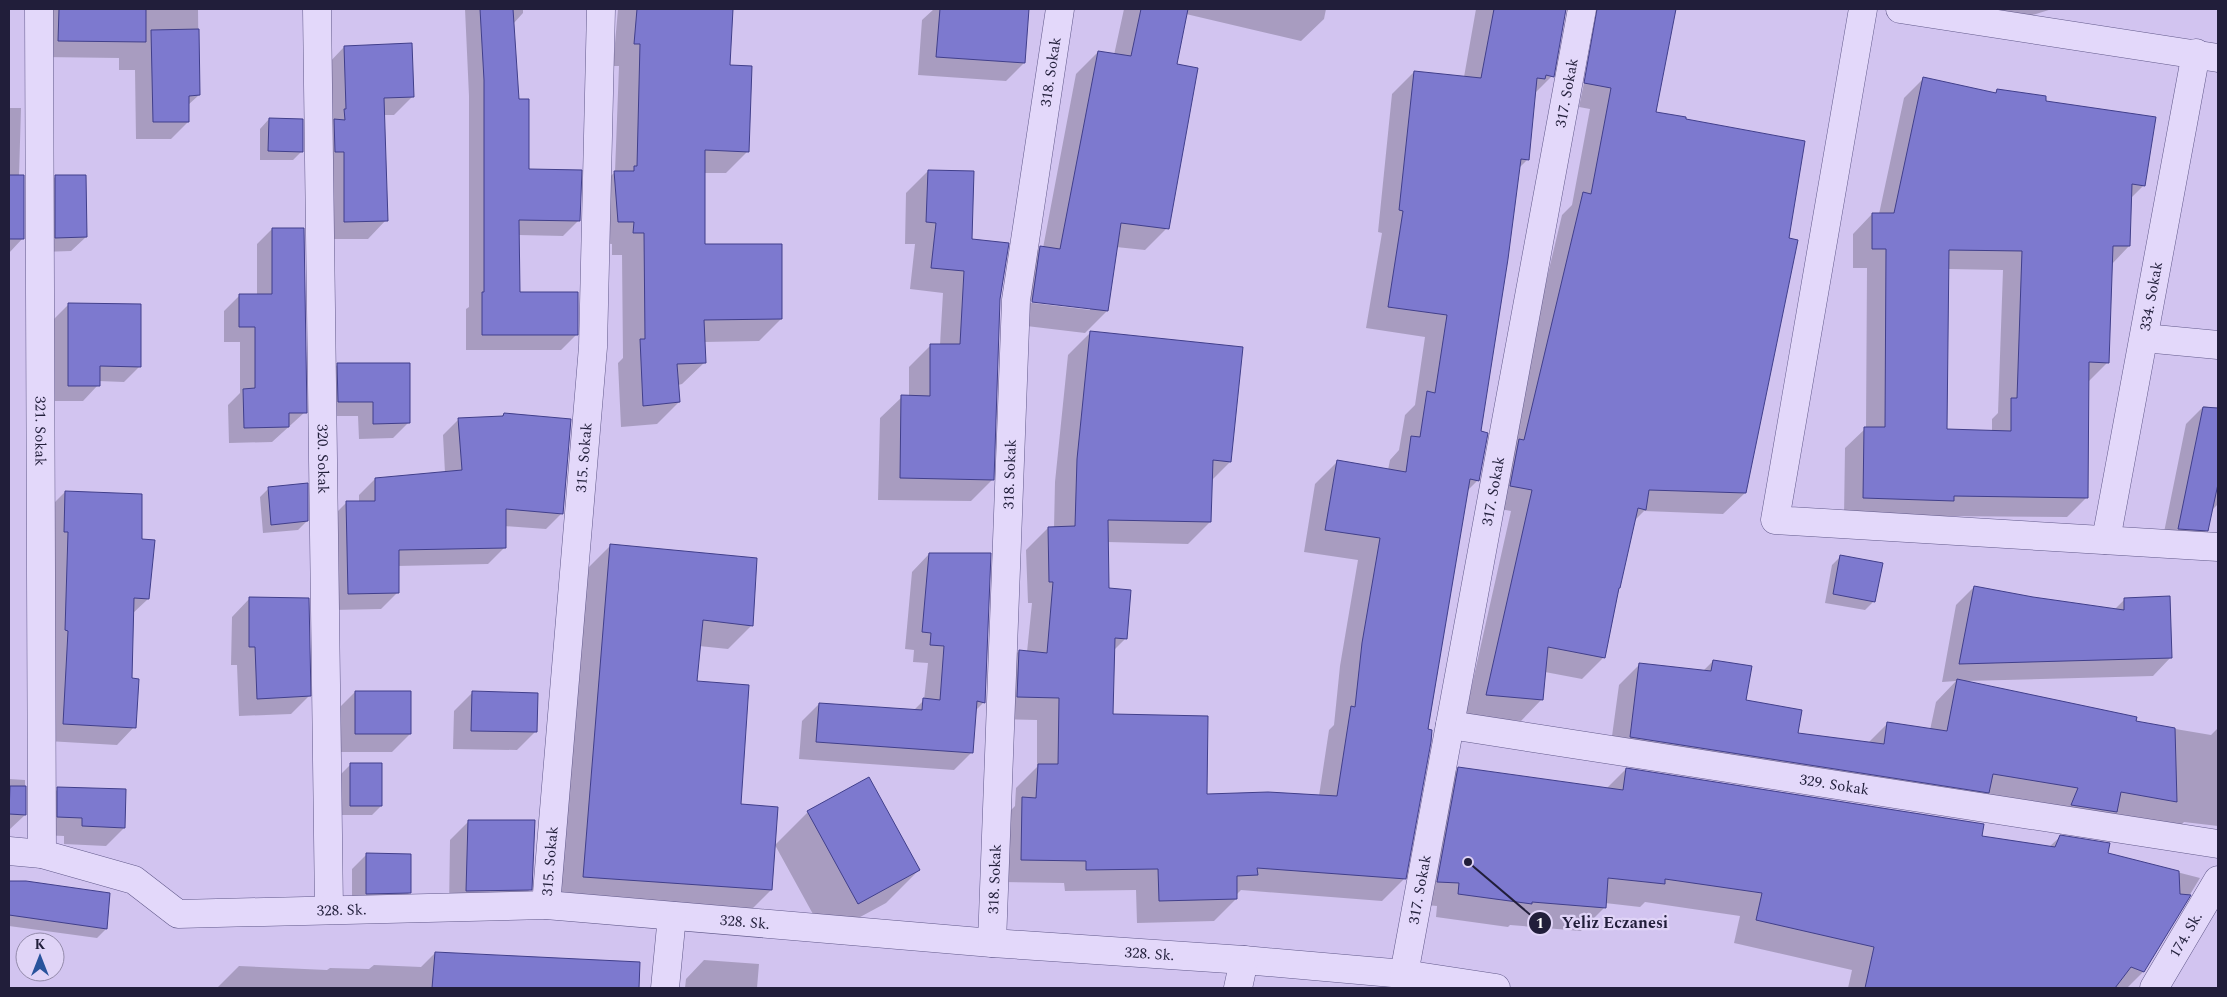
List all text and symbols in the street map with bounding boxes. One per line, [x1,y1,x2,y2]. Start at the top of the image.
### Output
street label: 318. Sokak [1034,36,1068,109]
street label: 317. Sokak [1549,56,1585,130]
street label: 334. Sokak [2134,260,2169,333]
street label: 321. Sokak [28,396,52,466]
street label: 315. Sokak [570,422,599,494]
street label: 320. Sokak [311,424,334,494]
street label: 318. Sokak [997,439,1023,510]
street label: 317. Sokak [1476,455,1511,528]
street label: 329. Sokak [1798,768,1871,802]
street label: 315. Sokak [536,825,565,897]
street label: 318. Sokak [982,844,1008,915]
street label: 317. Sokak [1402,853,1438,926]
street label: 328. Sk. [316,898,367,923]
callout: Yeliz Eczanesi [1527,907,1679,938]
street label: 174. Sk. [2163,908,2209,962]
street label: 328. Sk. [719,909,771,936]
text: Yeliz Eczanesi [1562,911,1668,935]
text: 1 [1536,912,1544,935]
north arrow [15,932,65,982]
text: K [35,934,46,955]
street label: 328. Sk. [1124,941,1175,967]

